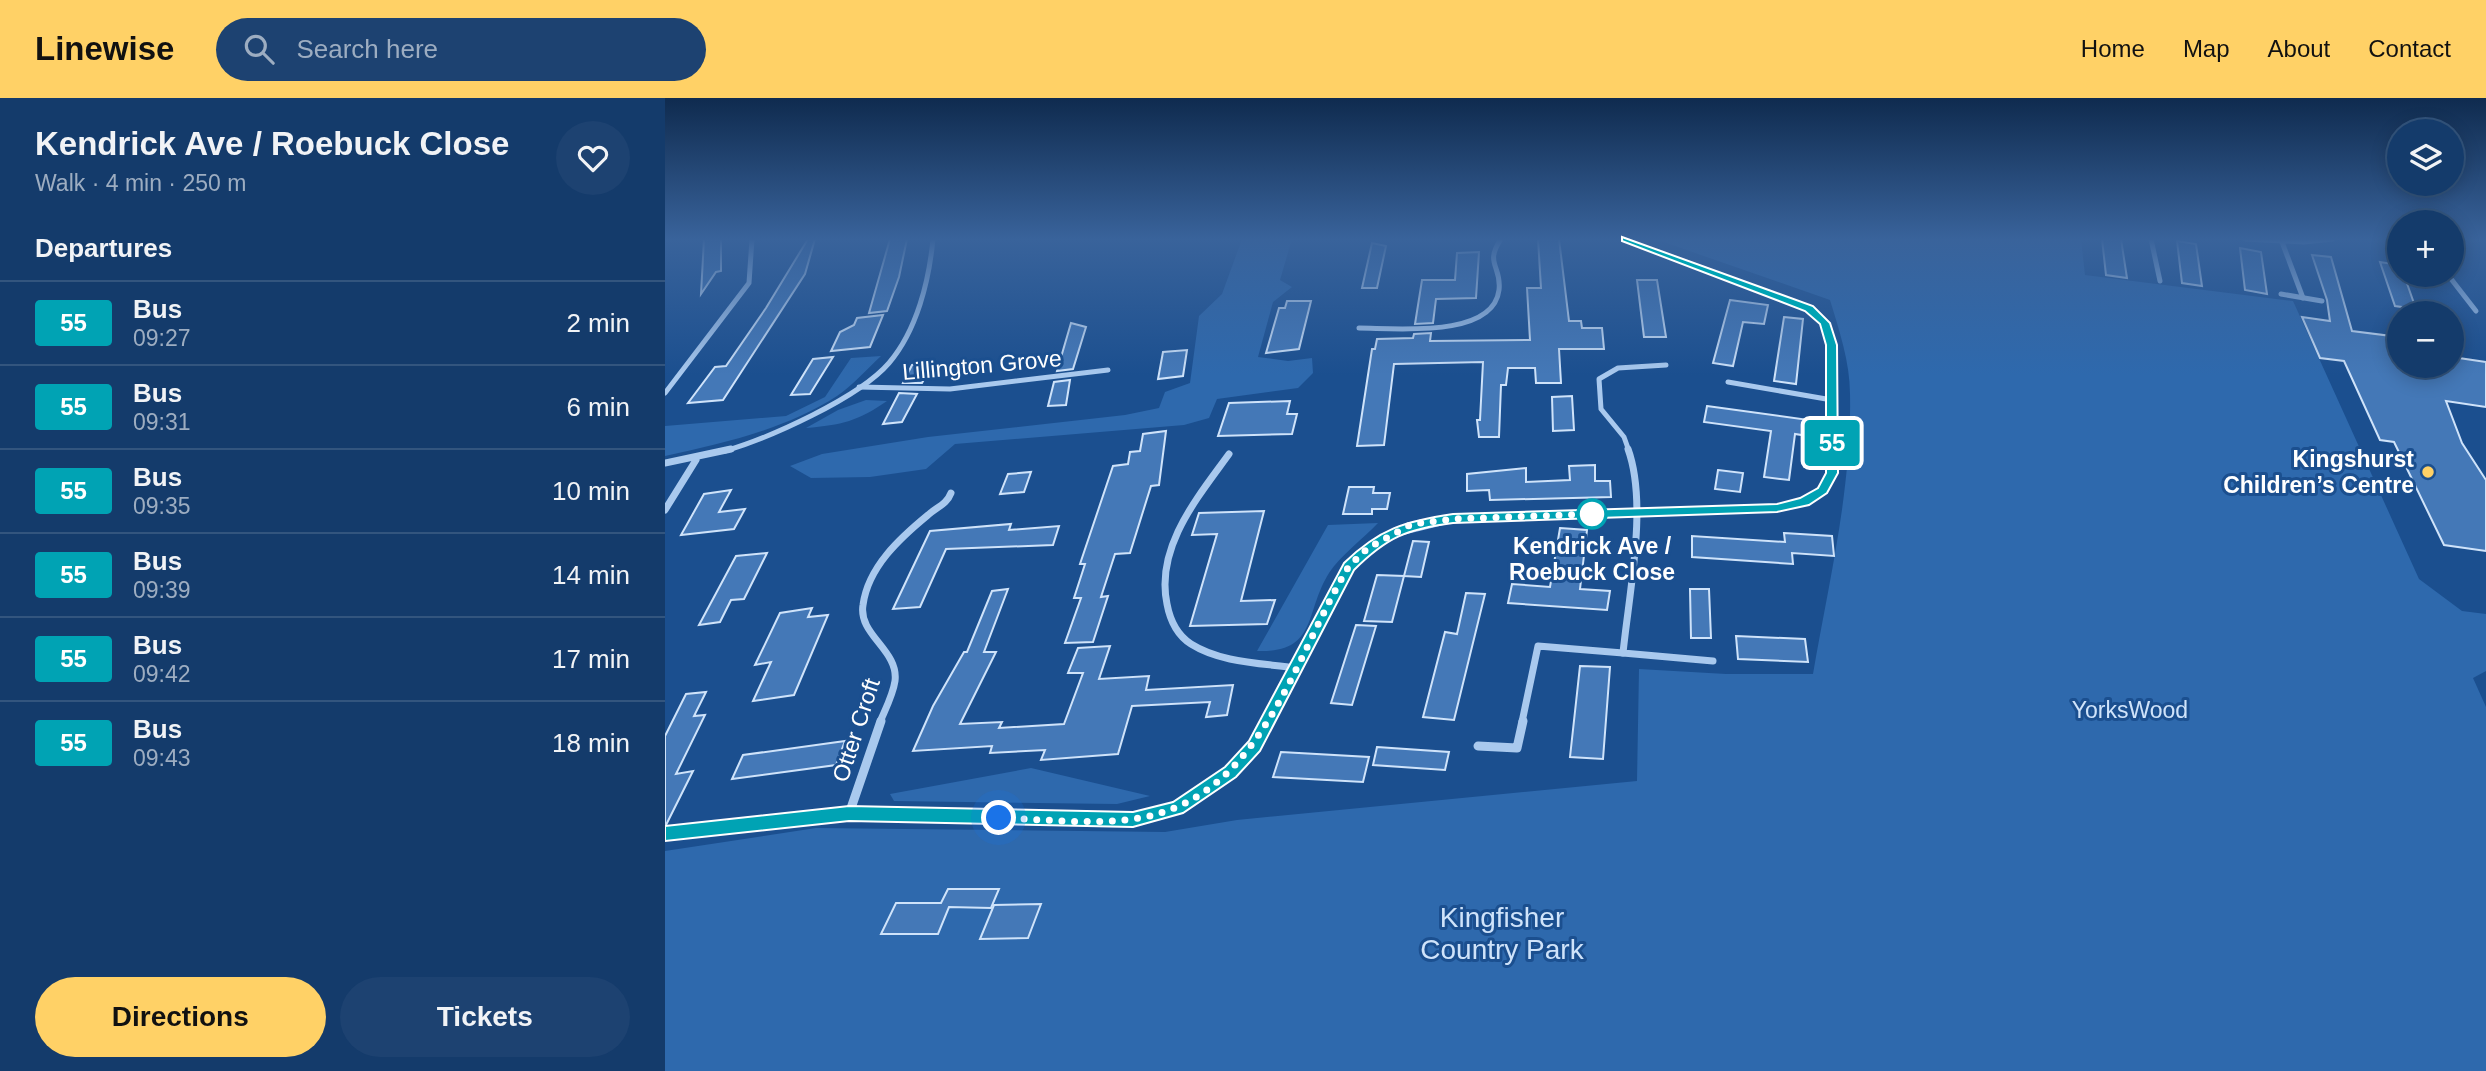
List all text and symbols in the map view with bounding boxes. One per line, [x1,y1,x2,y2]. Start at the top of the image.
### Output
search box [216,18,706,81]
text: Linewise [35,30,174,67]
icon: search [240,30,278,68]
text: Search here [296,34,438,64]
text: Home [2081,35,2145,62]
text: Map [2183,35,2230,62]
text: About [2268,35,2330,62]
text: Contact [2368,35,2451,62]
map controls [2387,119,2464,378]
button: layers [2387,119,2464,196]
button: heart [556,121,630,195]
text: Kendrick Ave / Roebuck Close [35,125,509,162]
text: Walk · 4 min · 250 m [35,170,246,196]
button: + [2387,210,2464,287]
text: Departures [35,233,172,263]
text: Bus [133,294,182,324]
button: − [2387,301,2464,378]
text: 2 min [566,308,630,338]
text: 55 [60,309,87,336]
text: 09:27 [133,325,191,351]
street label: Lillington Grove [901,345,1063,385]
text: Bus [133,378,182,408]
text: 6 min [566,392,630,422]
text: 55 [60,393,87,420]
text: 09:31 [133,409,191,435]
line badge: 55 [1801,420,1863,466]
text: 55 [1819,429,1845,456]
place label: Kingshurst Children’s Centre [2223,446,2414,498]
text: Bus [133,462,182,492]
marker: Kingshurst Children’s Centre [2420,464,2436,480]
text: 10 min [552,476,630,506]
text: 55 [60,477,87,504]
text: 09:35 [133,493,191,519]
marker: Kendrick Ave / Roebuck Close [1577,499,1607,529]
place label: Kendrick Ave / Roebuck Close [1509,533,1675,585]
text: Bus [133,546,182,576]
text: 14 min [552,560,630,590]
text: 55 [60,561,87,588]
text: 09:39 [133,577,191,603]
text: Bus [133,630,182,660]
text: 17 min [552,644,630,674]
text: 55 [60,645,87,672]
text: 09:42 [133,661,191,687]
street label: Otter Croft [827,674,885,785]
park label: YorksWood [2072,697,2188,723]
text: Bus [133,714,182,744]
text: 18 min [552,728,630,758]
text: 55 [60,729,87,756]
text: 09:43 [133,745,191,771]
your location [981,800,1016,835]
park label: Kingfisher Country Park [1420,902,1585,965]
button: Directions [35,977,326,1057]
button: Tickets [340,977,630,1057]

